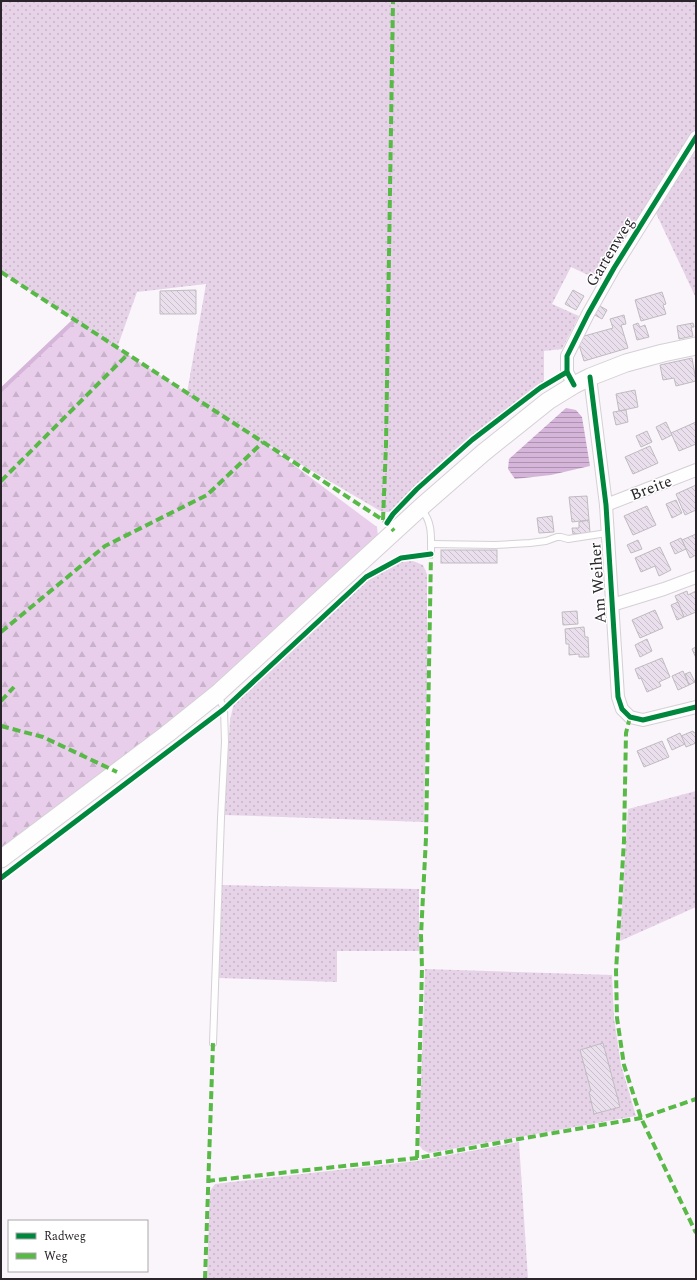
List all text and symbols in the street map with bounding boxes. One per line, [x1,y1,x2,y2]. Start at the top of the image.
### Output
street label: Gartenweg [580,213,640,291]
street label: Breite [627,469,675,507]
street label: Am Weiher [583,542,613,624]
legend [8,1220,148,1272]
text: Radweg [44,1227,86,1246]
text: Weg [44,1247,68,1266]

